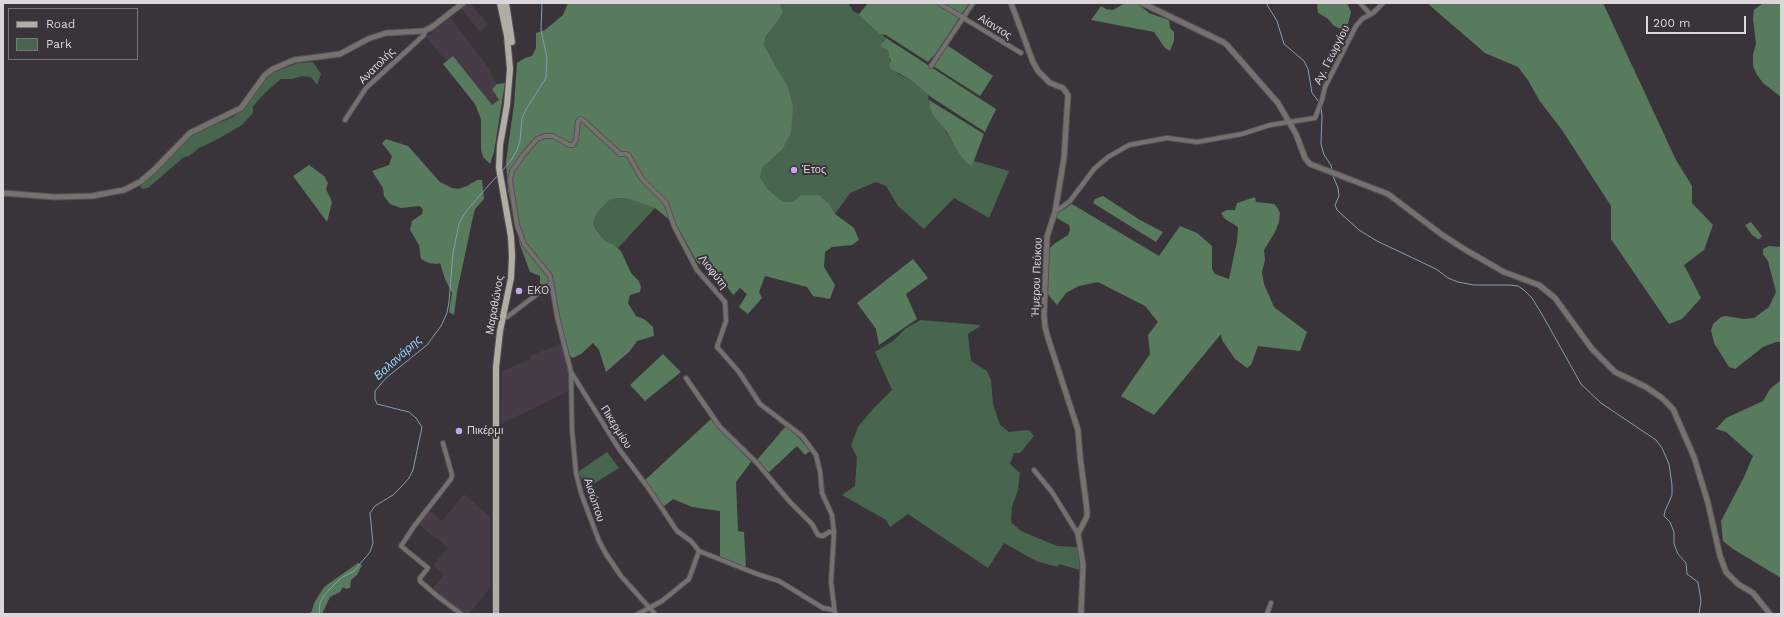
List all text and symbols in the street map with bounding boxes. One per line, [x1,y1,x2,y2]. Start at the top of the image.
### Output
legend [8,8,138,60]
scale bar [1648,8,1748,34]
street label: Αίαντος [976,12,1014,42]
text: 200 m [1653,16,1690,30]
text: Road [46,17,75,31]
street label: Αγ. Γεωργίου [1311,23,1353,87]
text: Park [46,37,72,51]
street label: Ανατολής [356,45,398,87]
place label: Έτος [802,163,826,177]
marker: Έτος [789,165,799,175]
street label: Ήμερου Πεύκου [1029,237,1045,317]
street label: Λιοφύτη [696,252,730,292]
street label: Μαραθώνος [483,274,507,336]
place label: EKO [527,284,549,298]
marker: EKO [514,286,524,296]
water label: Βαλανάρης [371,333,425,383]
street label: Πικερμίου [598,403,634,451]
place label: Πικέρμι [467,424,503,438]
marker: Πικέρμι [454,426,464,436]
street label: Αισώπου [581,476,607,524]

